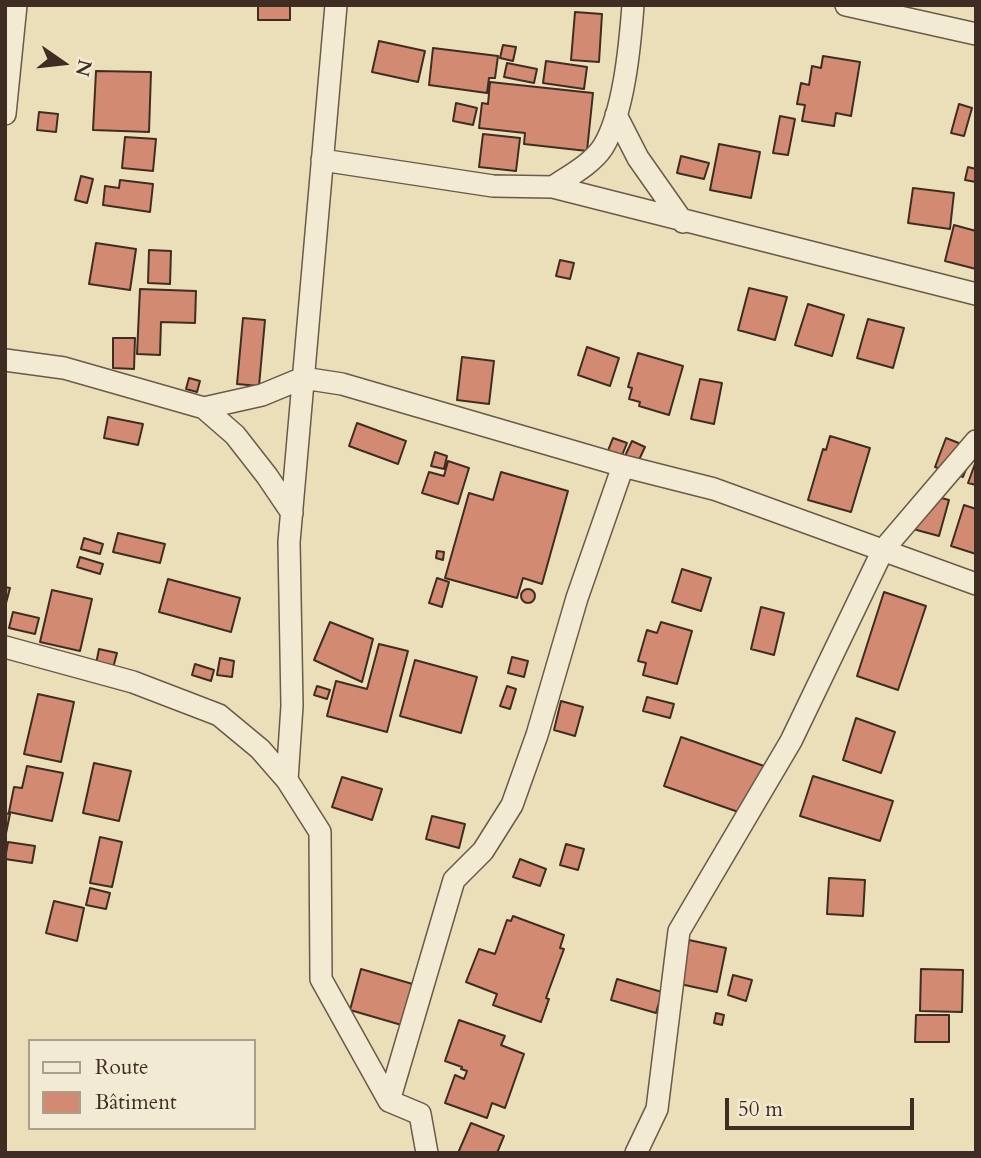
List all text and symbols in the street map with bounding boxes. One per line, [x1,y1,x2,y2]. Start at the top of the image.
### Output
north arrow [28,28,98,98]
text: N [69,57,98,79]
legend [28,1039,256,1130]
text: Route [95,1053,149,1082]
scale bar [729,1084,918,1128]
text: Bâtiment [95,1088,177,1117]
text: 50 m [738,1095,783,1124]

